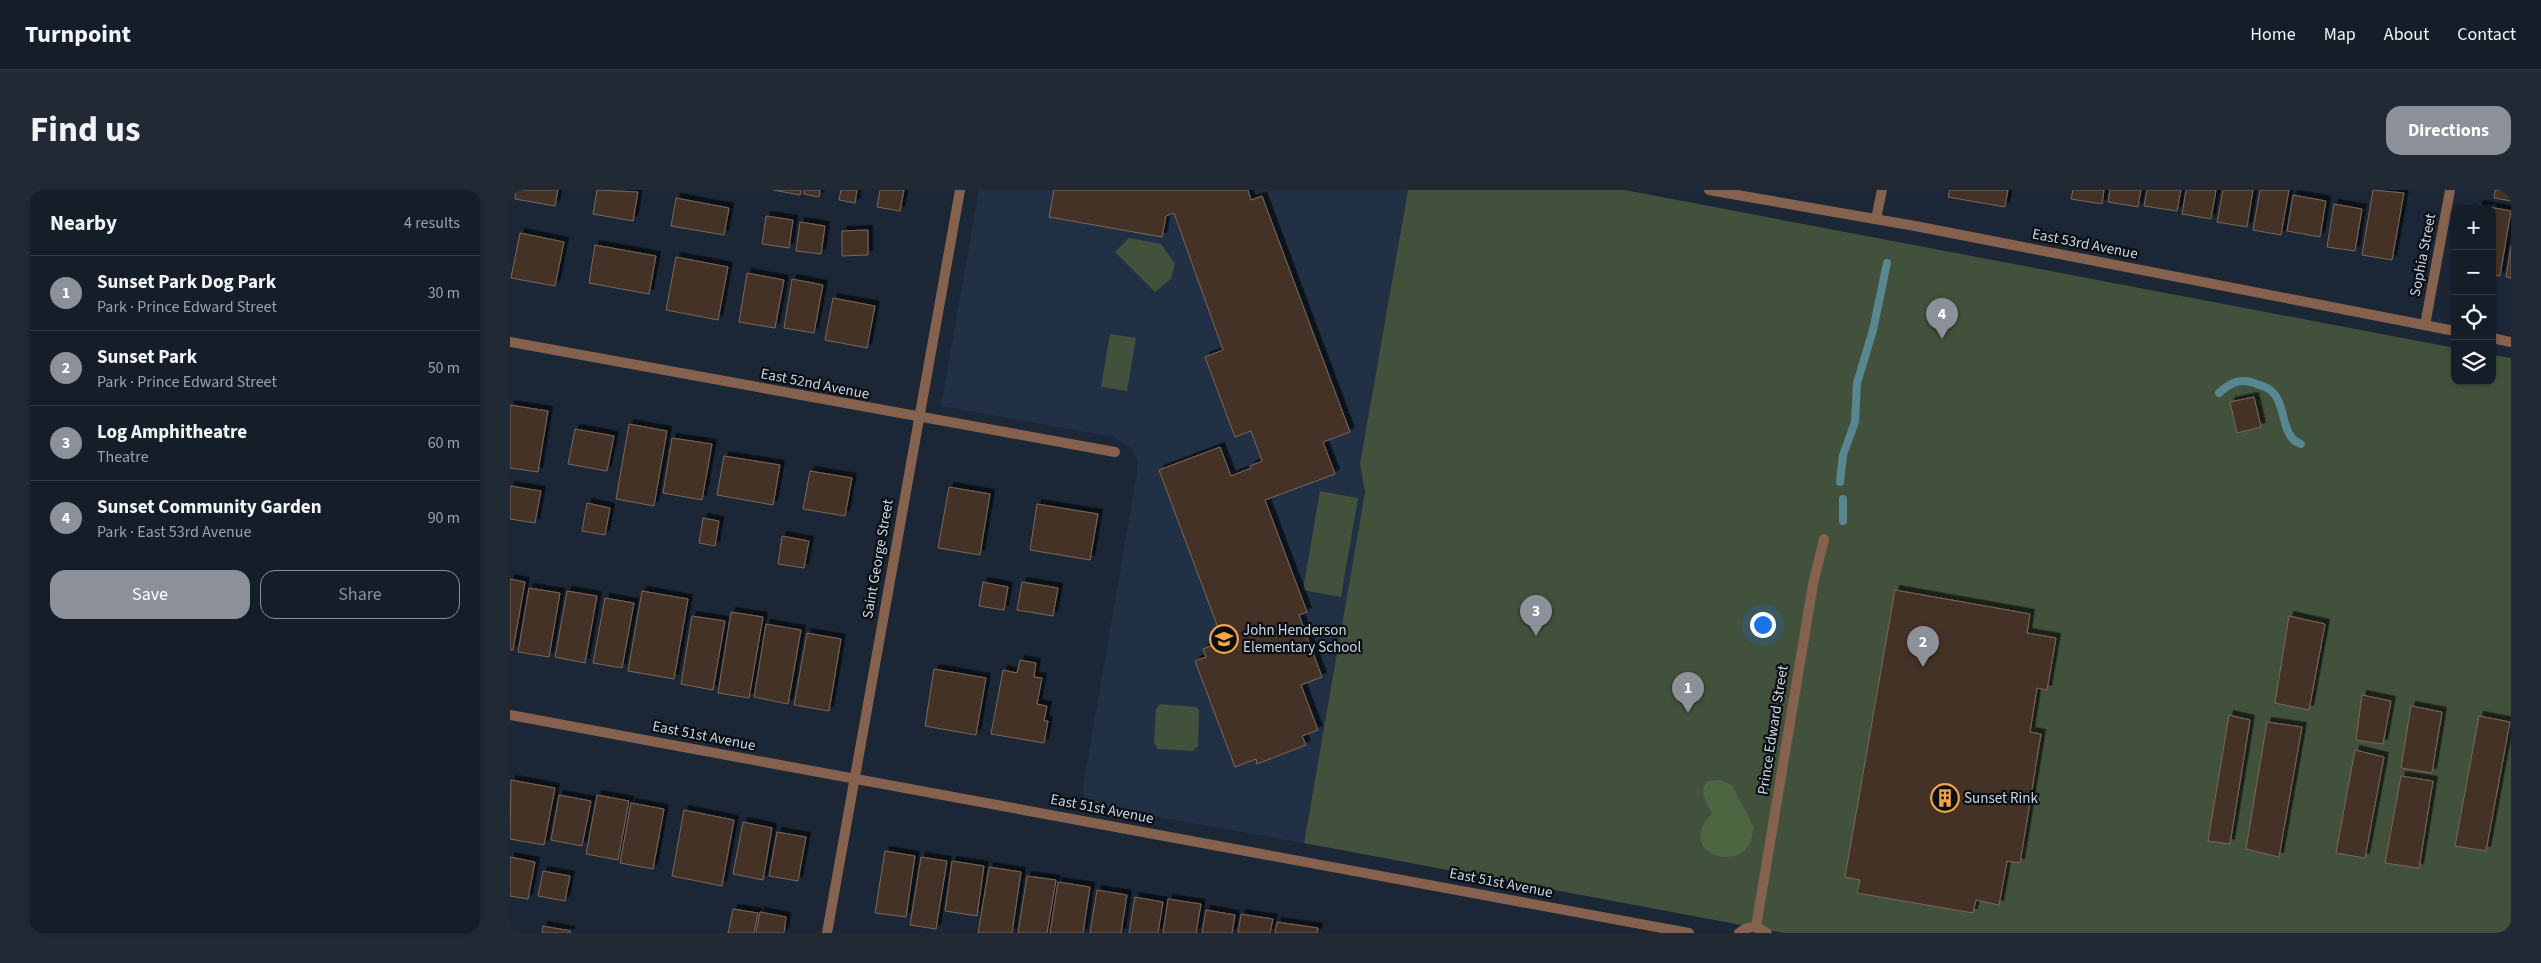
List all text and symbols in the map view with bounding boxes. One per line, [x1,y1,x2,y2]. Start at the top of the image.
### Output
text: Turnpoint [25,17,131,52]
text: Home [2250,22,2296,47]
text: Map [2324,22,2356,47]
text: About [2384,22,2429,47]
text: Contact [2457,22,2516,47]
text: Find us [30,105,140,155]
button: Directions [2386,106,2511,155]
map controls [2451,205,2496,385]
button: + [2451,205,2496,250]
text: Nearby [50,208,117,238]
text: 4 results [404,212,460,234]
street label: Sophia Street [2405,212,2441,298]
street label: East 53rd Avenue [2030,223,2140,265]
button: − [2451,250,2496,295]
text: Sunset Park Dog Park [97,269,276,296]
text: 1 [62,282,70,304]
text: 30 m [428,282,460,304]
button: locate [2451,295,2496,340]
text: Park · Prince Edward Street [97,296,277,318]
pin: 4 [1926,298,1958,339]
button: layers [2451,340,2496,385]
text: Sunset Park [97,344,197,371]
text: 2 [62,357,70,379]
text: 50 m [428,357,460,379]
street label: East 52nd Avenue [759,363,871,405]
text: Park · Prince Edward Street [97,371,277,393]
text: Log Amphitheatre [97,419,247,446]
text: 3 [62,432,70,454]
text: 60 m [428,432,460,454]
text: Theatre [97,446,149,468]
text: Sunset Community Garden [97,494,322,521]
street label: Saint George Street [857,498,899,620]
text: 4 [62,507,70,529]
text: 90 m [428,507,460,529]
text: Park · East 53rd Avenue [97,521,251,543]
button: Save [50,570,250,619]
button: Share [260,570,460,619]
pin: 3 [1520,595,1552,636]
your location [1750,612,1776,638]
place label: John Henderson Elementary School [1243,620,1361,658]
school or university icon: John Henderson Elementary School [1209,624,1239,654]
pin: 2 [1907,626,1939,667]
street label: Prince Edward Street [1752,664,1794,796]
pin: 1 [1672,672,1704,713]
street label: East 51st Avenue [651,716,757,756]
building icon: Sunset Rink [1930,783,1960,813]
place label: Sunset Rink [1964,788,2038,809]
street label: East 51st Avenue [1049,789,1155,829]
street label: East 51st Avenue [1448,863,1554,903]

